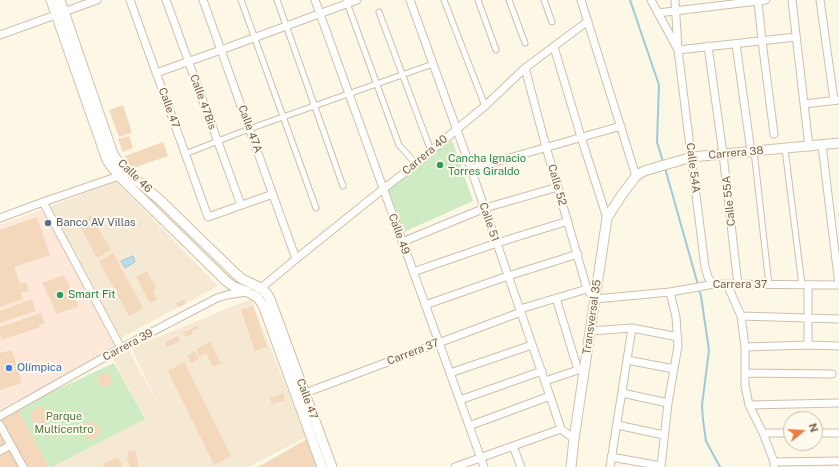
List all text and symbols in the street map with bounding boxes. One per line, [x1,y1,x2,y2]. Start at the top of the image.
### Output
street label: Calle 47Bis [187,73,219,131]
street label: Calle 47 [156,86,182,130]
street label: Calle 47A [235,103,265,155]
street label: Carrera 40 [400,132,450,178]
street label: Calle 54A [683,142,703,194]
street label: Carrera 38 [708,144,764,162]
place label: Cancha Ignacio Torres Giraldo [448,152,526,178]
street label: Calle 46 [115,157,155,195]
marker: Cancha Ignacio Torres Giraldo [435,160,445,170]
street label: Calle 52 [545,163,569,207]
street label: Calle 55A [720,175,738,227]
street label: Calle 51 [476,201,502,243]
street label: Calle 49 [386,212,412,256]
place label: Banco AV Villas [56,216,135,230]
marker: Banco AV Villas [43,218,53,228]
street label: Carrera 37 [713,278,767,292]
street label: Transversal 35 [580,279,604,355]
place label: Smart Fit [68,288,116,302]
marker: Smart Fit [55,290,65,300]
street label: Carrera 39 [101,326,155,364]
street label: Carrera 37 [385,336,441,368]
place label: Olímpica [17,361,62,375]
marker: Olímpica [4,363,14,373]
street label: Calle 47 [294,377,320,421]
park label: Parque Multicentro [34,410,94,436]
north arrow [783,411,823,451]
text: N [806,422,820,434]

